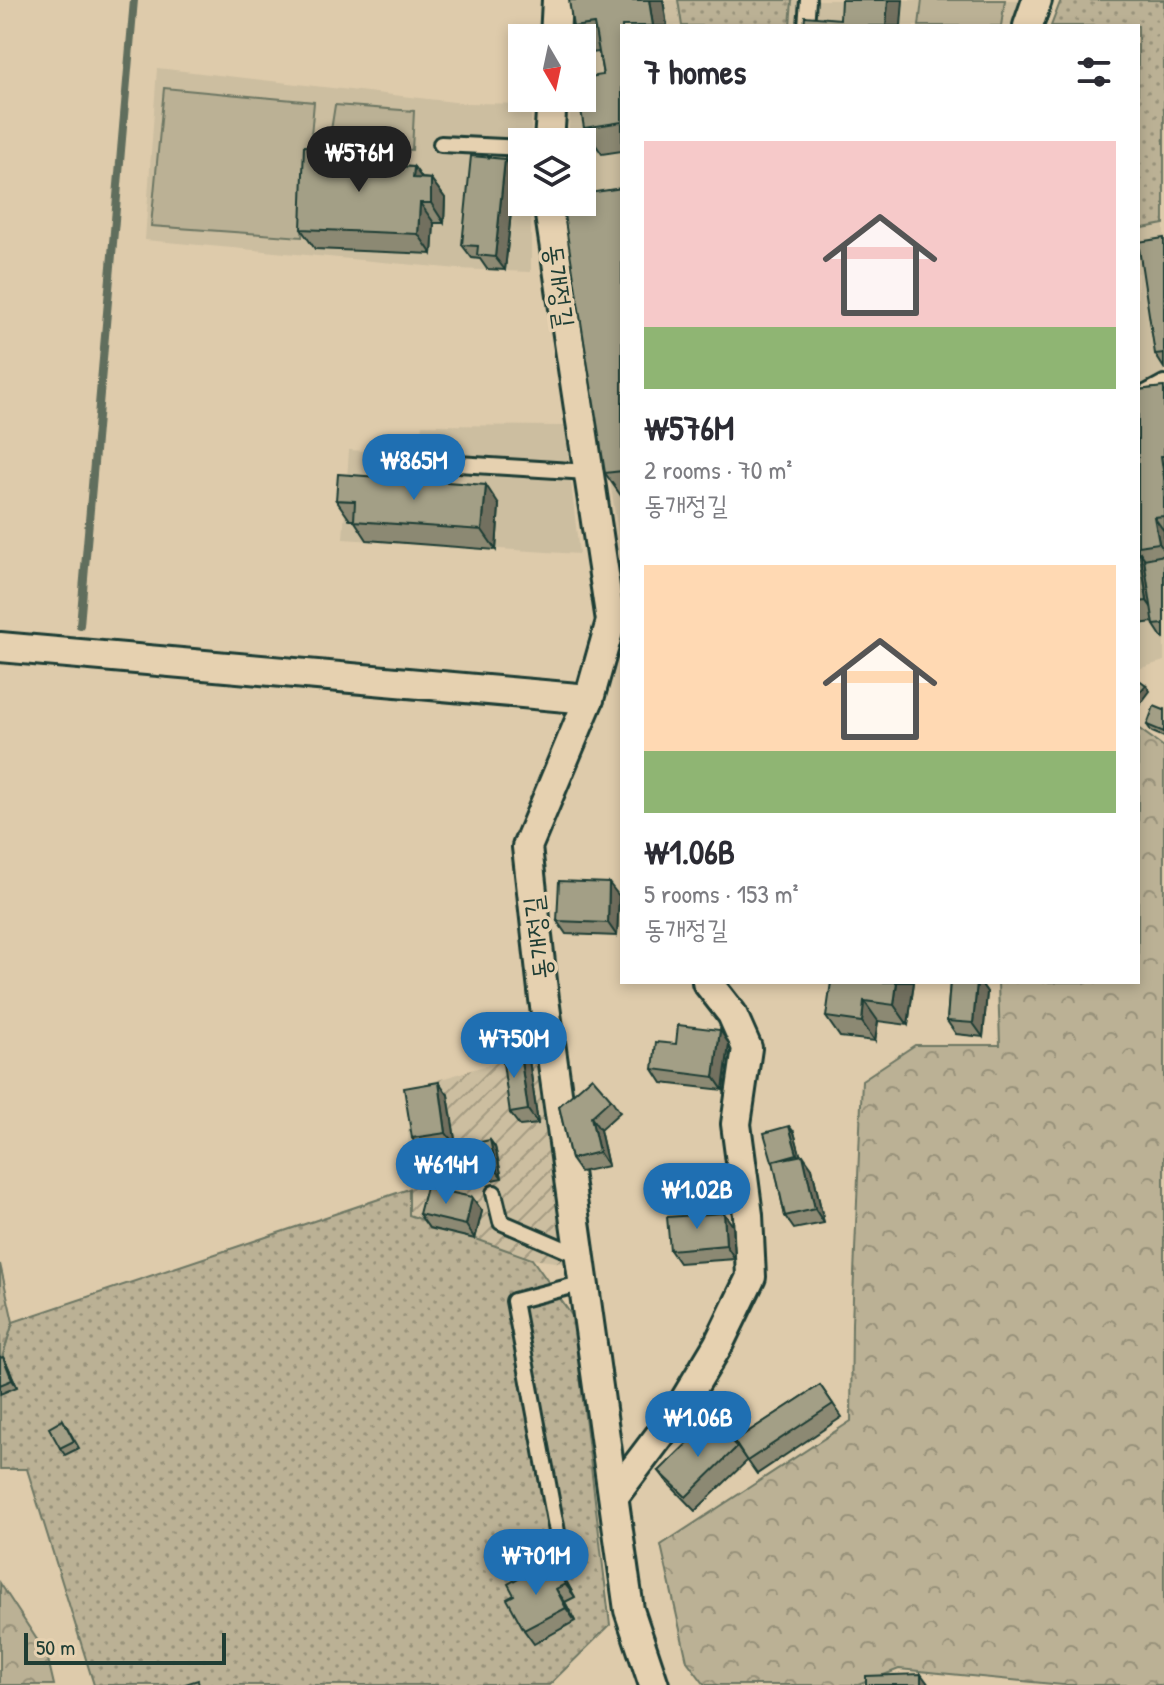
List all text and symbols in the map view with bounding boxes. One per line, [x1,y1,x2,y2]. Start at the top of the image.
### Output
north arrow [508,24,596,112]
map controls [508,24,596,216]
text: 7 homes [644,49,746,95]
icon: filters [1072,50,1116,94]
pin: ₩576M [303,126,415,194]
button: layers [508,128,596,216]
text: ₩576M [324,134,394,169]
icon: home [808,193,952,337]
street label: 동개정길 [537,242,583,330]
text: ₩576M [644,405,734,451]
pin: ₩865M [358,434,470,502]
text: ₩865M [380,442,448,477]
text: 2 rooms · 70 m² [644,452,792,487]
text: 동개정길 [644,487,728,522]
icon: home [808,617,952,761]
text: ₩1.06B [644,829,735,875]
text: 5 rooms · 153 m² [644,876,799,911]
street label: 동개정길 [515,894,559,982]
text: 동개정길 [644,911,728,946]
pin: ₩750M [458,1012,570,1080]
text: ₩750M [479,1020,549,1055]
pin: ₩614M [390,1138,502,1206]
text: ₩614M [414,1146,478,1181]
pin: ₩1.02B [632,1163,762,1231]
text: ₩1.02B [661,1171,733,1206]
pin: ₩1.06B [633,1391,763,1459]
text: ₩1.06B [663,1399,733,1434]
pin: ₩701M [480,1529,592,1597]
text: ₩701M [502,1537,570,1572]
scale bar [24,1629,226,1665]
text: 50 m [36,1632,75,1662]

